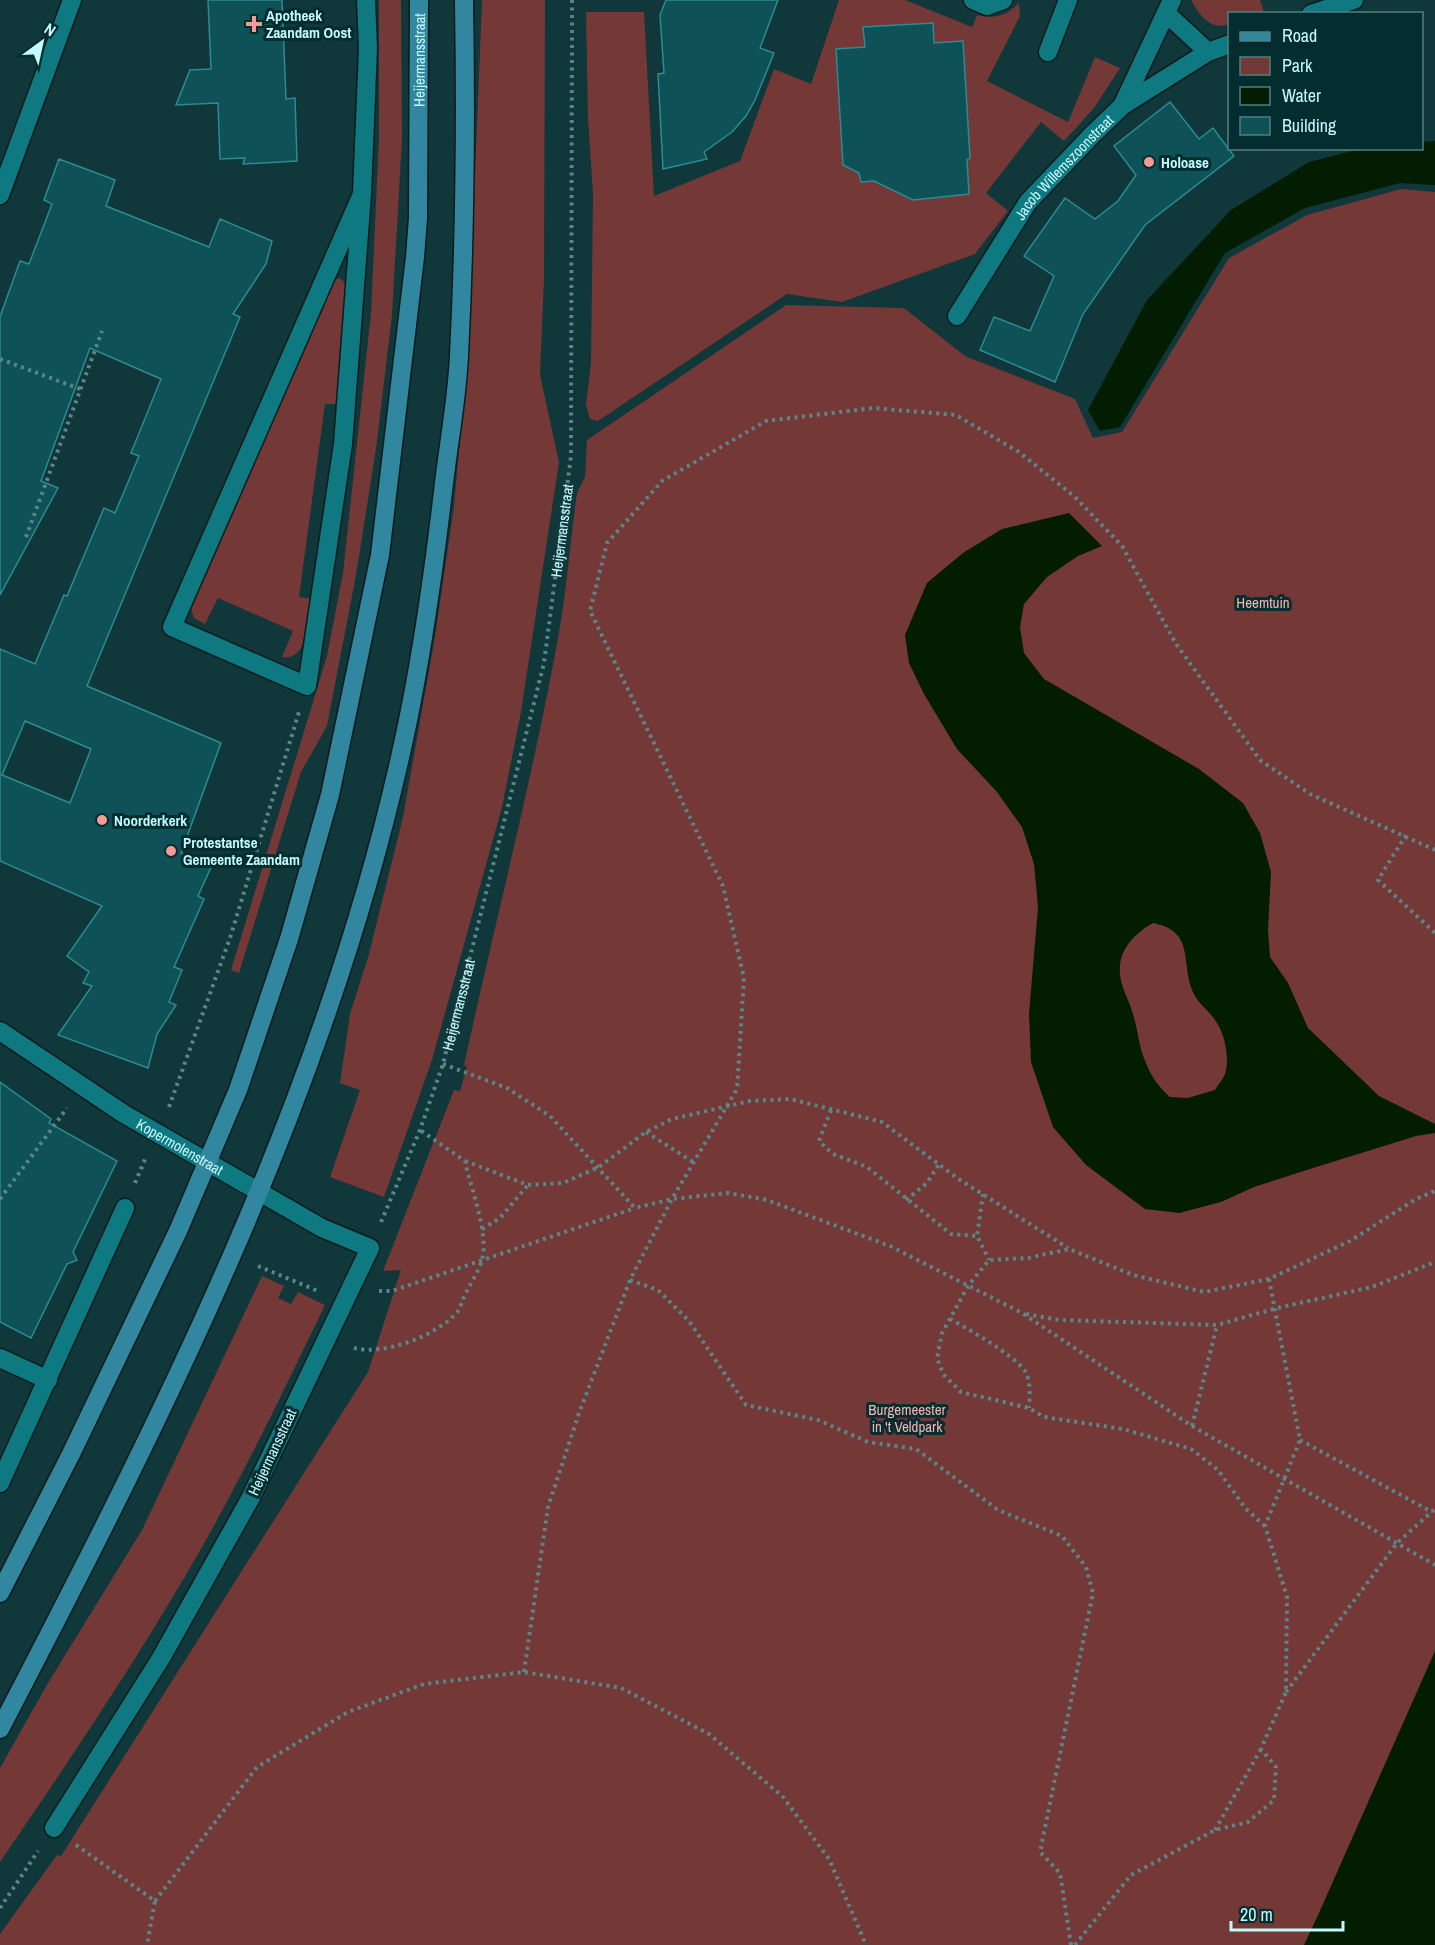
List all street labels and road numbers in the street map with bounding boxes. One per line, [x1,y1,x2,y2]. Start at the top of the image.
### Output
street label: Heijermansstraat [408,13,429,107]
street label: Jacob Willemszoonstraat [1009,109,1118,224]
street label: Heijermansstraat [545,482,578,578]
street label: Heijermansstraat [436,956,480,1053]
street label: Kopermolenstraat [133,1113,228,1180]
street label: Heijermansstraat [243,1405,302,1499]

